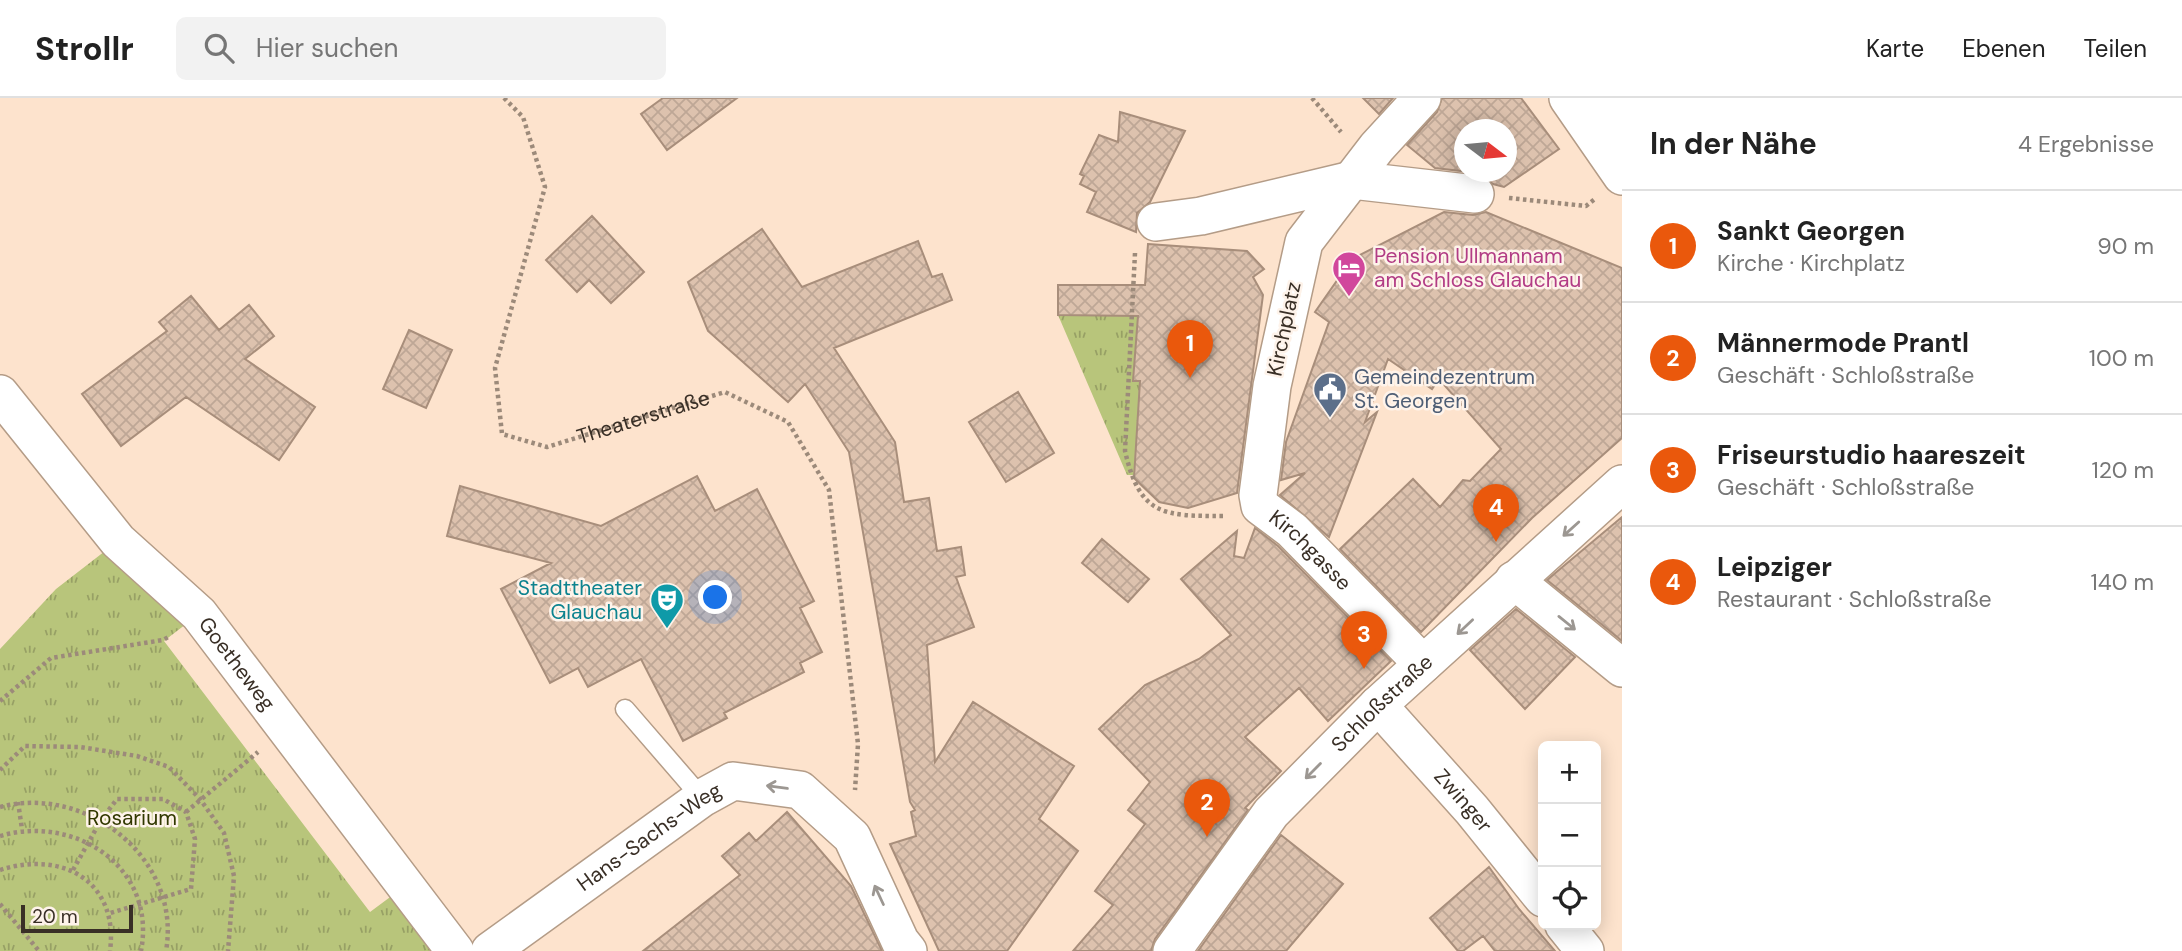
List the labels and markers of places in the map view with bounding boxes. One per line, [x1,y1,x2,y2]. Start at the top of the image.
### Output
place label: Pension Ullmannam am Schloss Glauchau [1374,242,1581,294]
hotel icon: Pension Ullmannam am Schloss Glauchau [1330,249,1368,298]
pin: 1 [1167,320,1213,378]
place label: Gemeindezentrum St. Georgen [1354,363,1535,415]
public building icon: Gemeindezentrum St. Georgen [1311,370,1349,419]
pin: 4 [1473,484,1519,542]
place label: Stadttheater Glauchau [518,574,642,626]
theatre icon: Stadttheater Glauchau [648,581,686,630]
pin: 3 [1341,611,1387,669]
pin: 2 [1184,779,1230,837]

